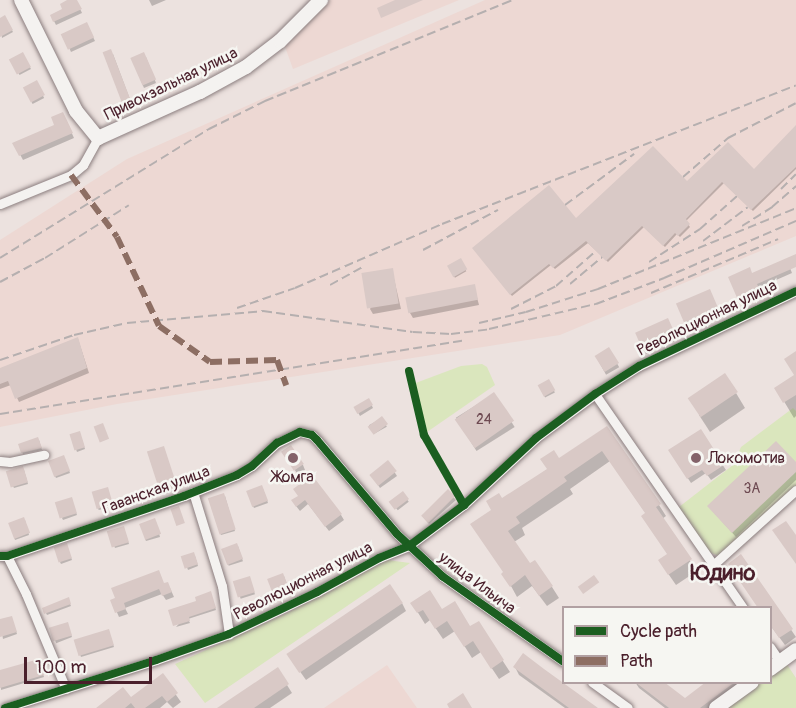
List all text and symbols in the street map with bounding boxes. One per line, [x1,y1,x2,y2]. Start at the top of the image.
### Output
street label: Привокзальная улица [101,43,241,125]
street label: Революционная улица [634,276,780,360]
house number: 24 [476,412,492,428]
place label: Локомотив [708,448,785,468]
marker: Жомга [286,451,300,465]
marker: Локомотив [689,451,703,465]
street label: Гаванская улица [100,462,212,518]
place label: Жомга [272,467,314,487]
house number: 3А [744,481,760,497]
street label: Революционная улица [230,538,376,624]
street label: улица Ильича [435,548,519,618]
district label: Юдино [691,561,755,587]
legend [562,606,772,684]
text: Cycle path [620,620,697,643]
scale bar [27,645,154,683]
text: Path [620,650,653,673]
text: 100 m [35,656,87,679]

